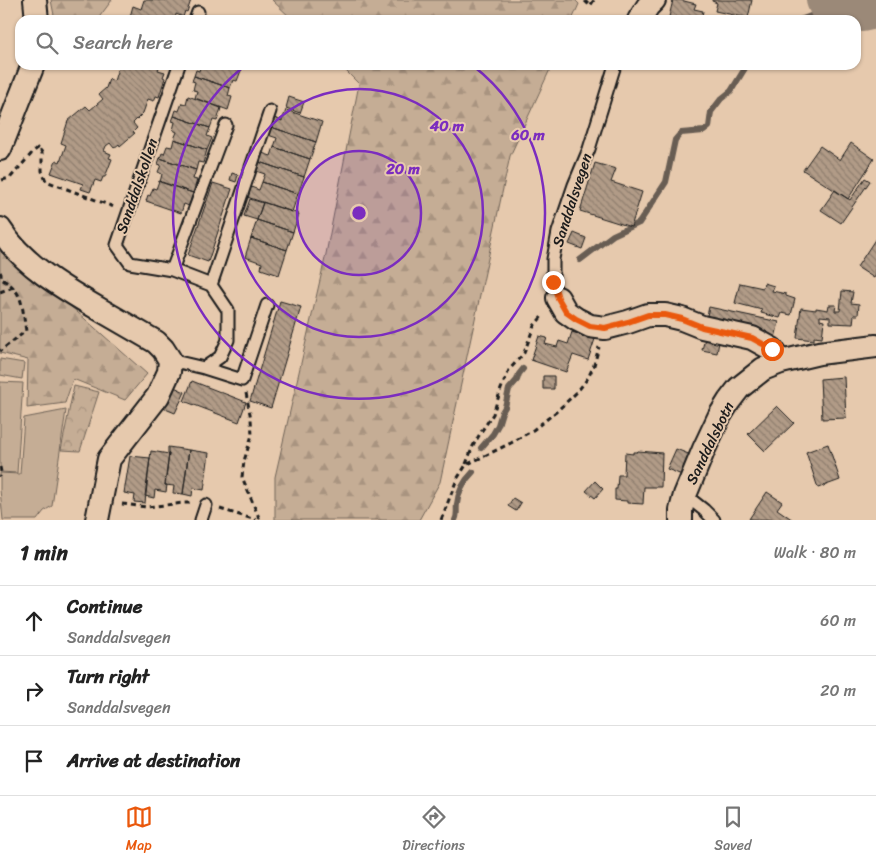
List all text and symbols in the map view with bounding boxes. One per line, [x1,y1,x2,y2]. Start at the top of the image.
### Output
search box [15,15,861,70]
text: Search here [73,26,173,59]
icon: search [33,29,61,57]
text: 40 m [429,113,465,139]
text: 60 m [510,122,545,148]
street label: Sanddalskollen [109,135,165,237]
street label: Sanddalsvegen [545,150,599,250]
text: 20 m [385,156,420,182]
centre of rings [350,204,368,222]
route end [542,271,565,294]
route start [761,338,784,361]
street label: Sanddalsbotn [679,397,741,489]
text: 1 min [20,534,68,572]
text: Walk · 80 m [774,538,856,567]
text: Continue [67,590,143,623]
text: 60 m [820,606,856,635]
icon: ahead [20,607,48,635]
text: Sanddalsvegen [67,623,171,652]
text: Turn right [67,660,149,693]
text: 20 m [820,676,856,705]
icon: right [20,677,48,705]
text: Sanddalsvegen [67,693,171,722]
text: Arrive at destination [67,744,240,777]
icon: arrive [20,747,48,775]
tab: Map [125,803,153,858]
tab: Directions [402,803,465,858]
tab: Saved [714,803,751,858]

